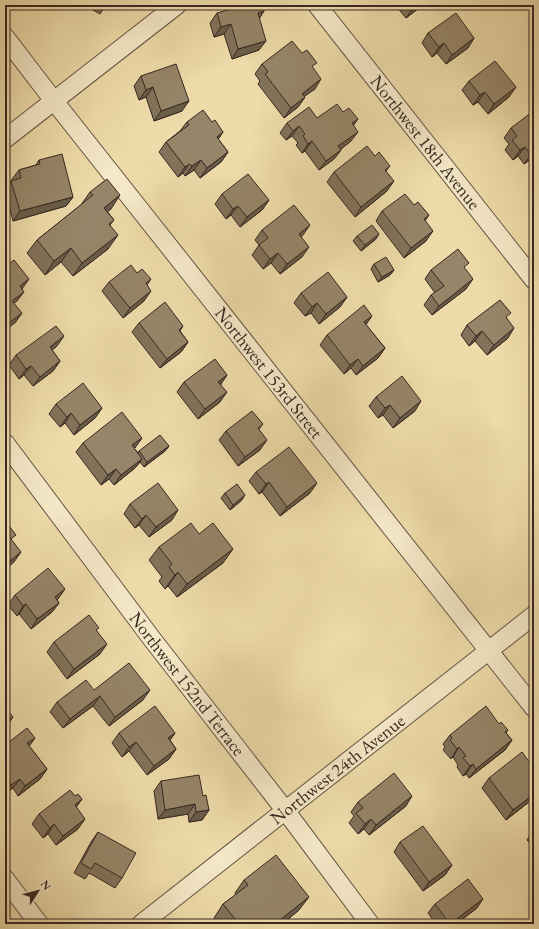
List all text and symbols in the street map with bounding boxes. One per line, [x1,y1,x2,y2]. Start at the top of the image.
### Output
street label: Northwest 18th Avenue [366,70,486,214]
street label: Northwest 153rd Street [210,302,329,443]
street label: Northwest 152nd Terrace [125,607,251,760]
street label: Northwest 24th Avenue [265,709,409,829]
north arrow [18,871,58,911]
text: N [38,877,54,893]

